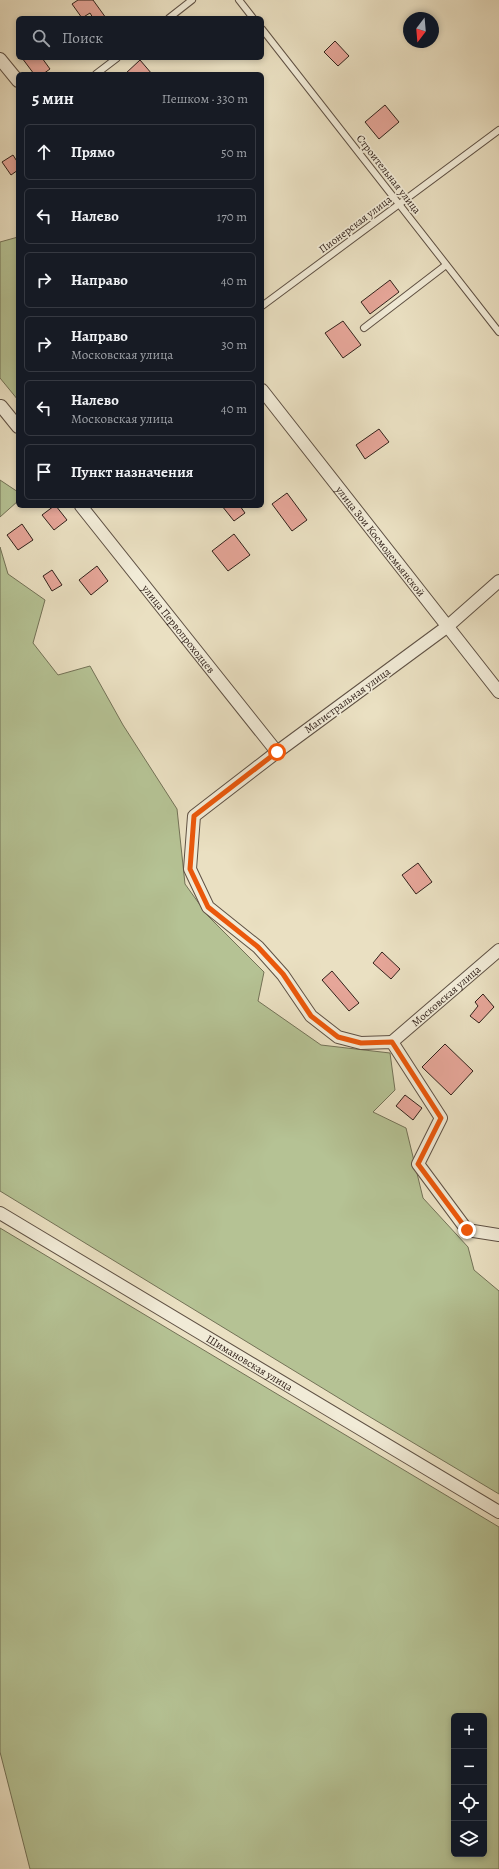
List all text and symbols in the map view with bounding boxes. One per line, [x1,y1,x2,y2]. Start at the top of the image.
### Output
north arrow [403,12,439,48]
search box [16,16,264,60]
icon: search [30,27,52,49]
text: Поиск [62,28,103,48]
text: 5 мин [32,87,74,110]
text: Пешком · 330 m [162,90,248,107]
street label: Строительная улица [353,132,425,218]
icon: ahead [33,141,55,163]
text: Прямо [71,142,115,162]
text: 50 m [221,144,247,161]
street label: Пионерская улица [316,191,396,257]
icon: left [33,205,55,227]
text: Налево [71,206,119,226]
text: 170 m [217,208,247,225]
icon: right [33,269,55,291]
text: Направо [71,270,128,290]
text: 40 m [221,272,247,289]
text: Направо [71,326,128,346]
icon: right [33,333,55,355]
text: 30 m [221,336,247,353]
text: Московская улица [71,346,173,363]
text: Налево [71,390,119,410]
icon: left [33,397,55,419]
text: 40 m [221,400,247,417]
text: Московская улица [71,410,173,427]
icon: arrive [33,461,55,483]
text: Пункт назначения [71,462,193,482]
street label: улица Зои Космодемьянской [331,482,428,600]
street label: улица Первопроходцев [138,581,218,677]
street label: Магистральная улица [301,663,394,737]
route start [268,743,286,761]
street label: Московская улица [408,962,485,1030]
route end [458,1221,476,1239]
street label: Шимановская улица [203,1331,296,1395]
map controls [451,1713,487,1857]
button: + [451,1713,487,1749]
button: − [451,1749,487,1785]
button: locate [451,1785,487,1821]
button: layers [451,1821,487,1857]

